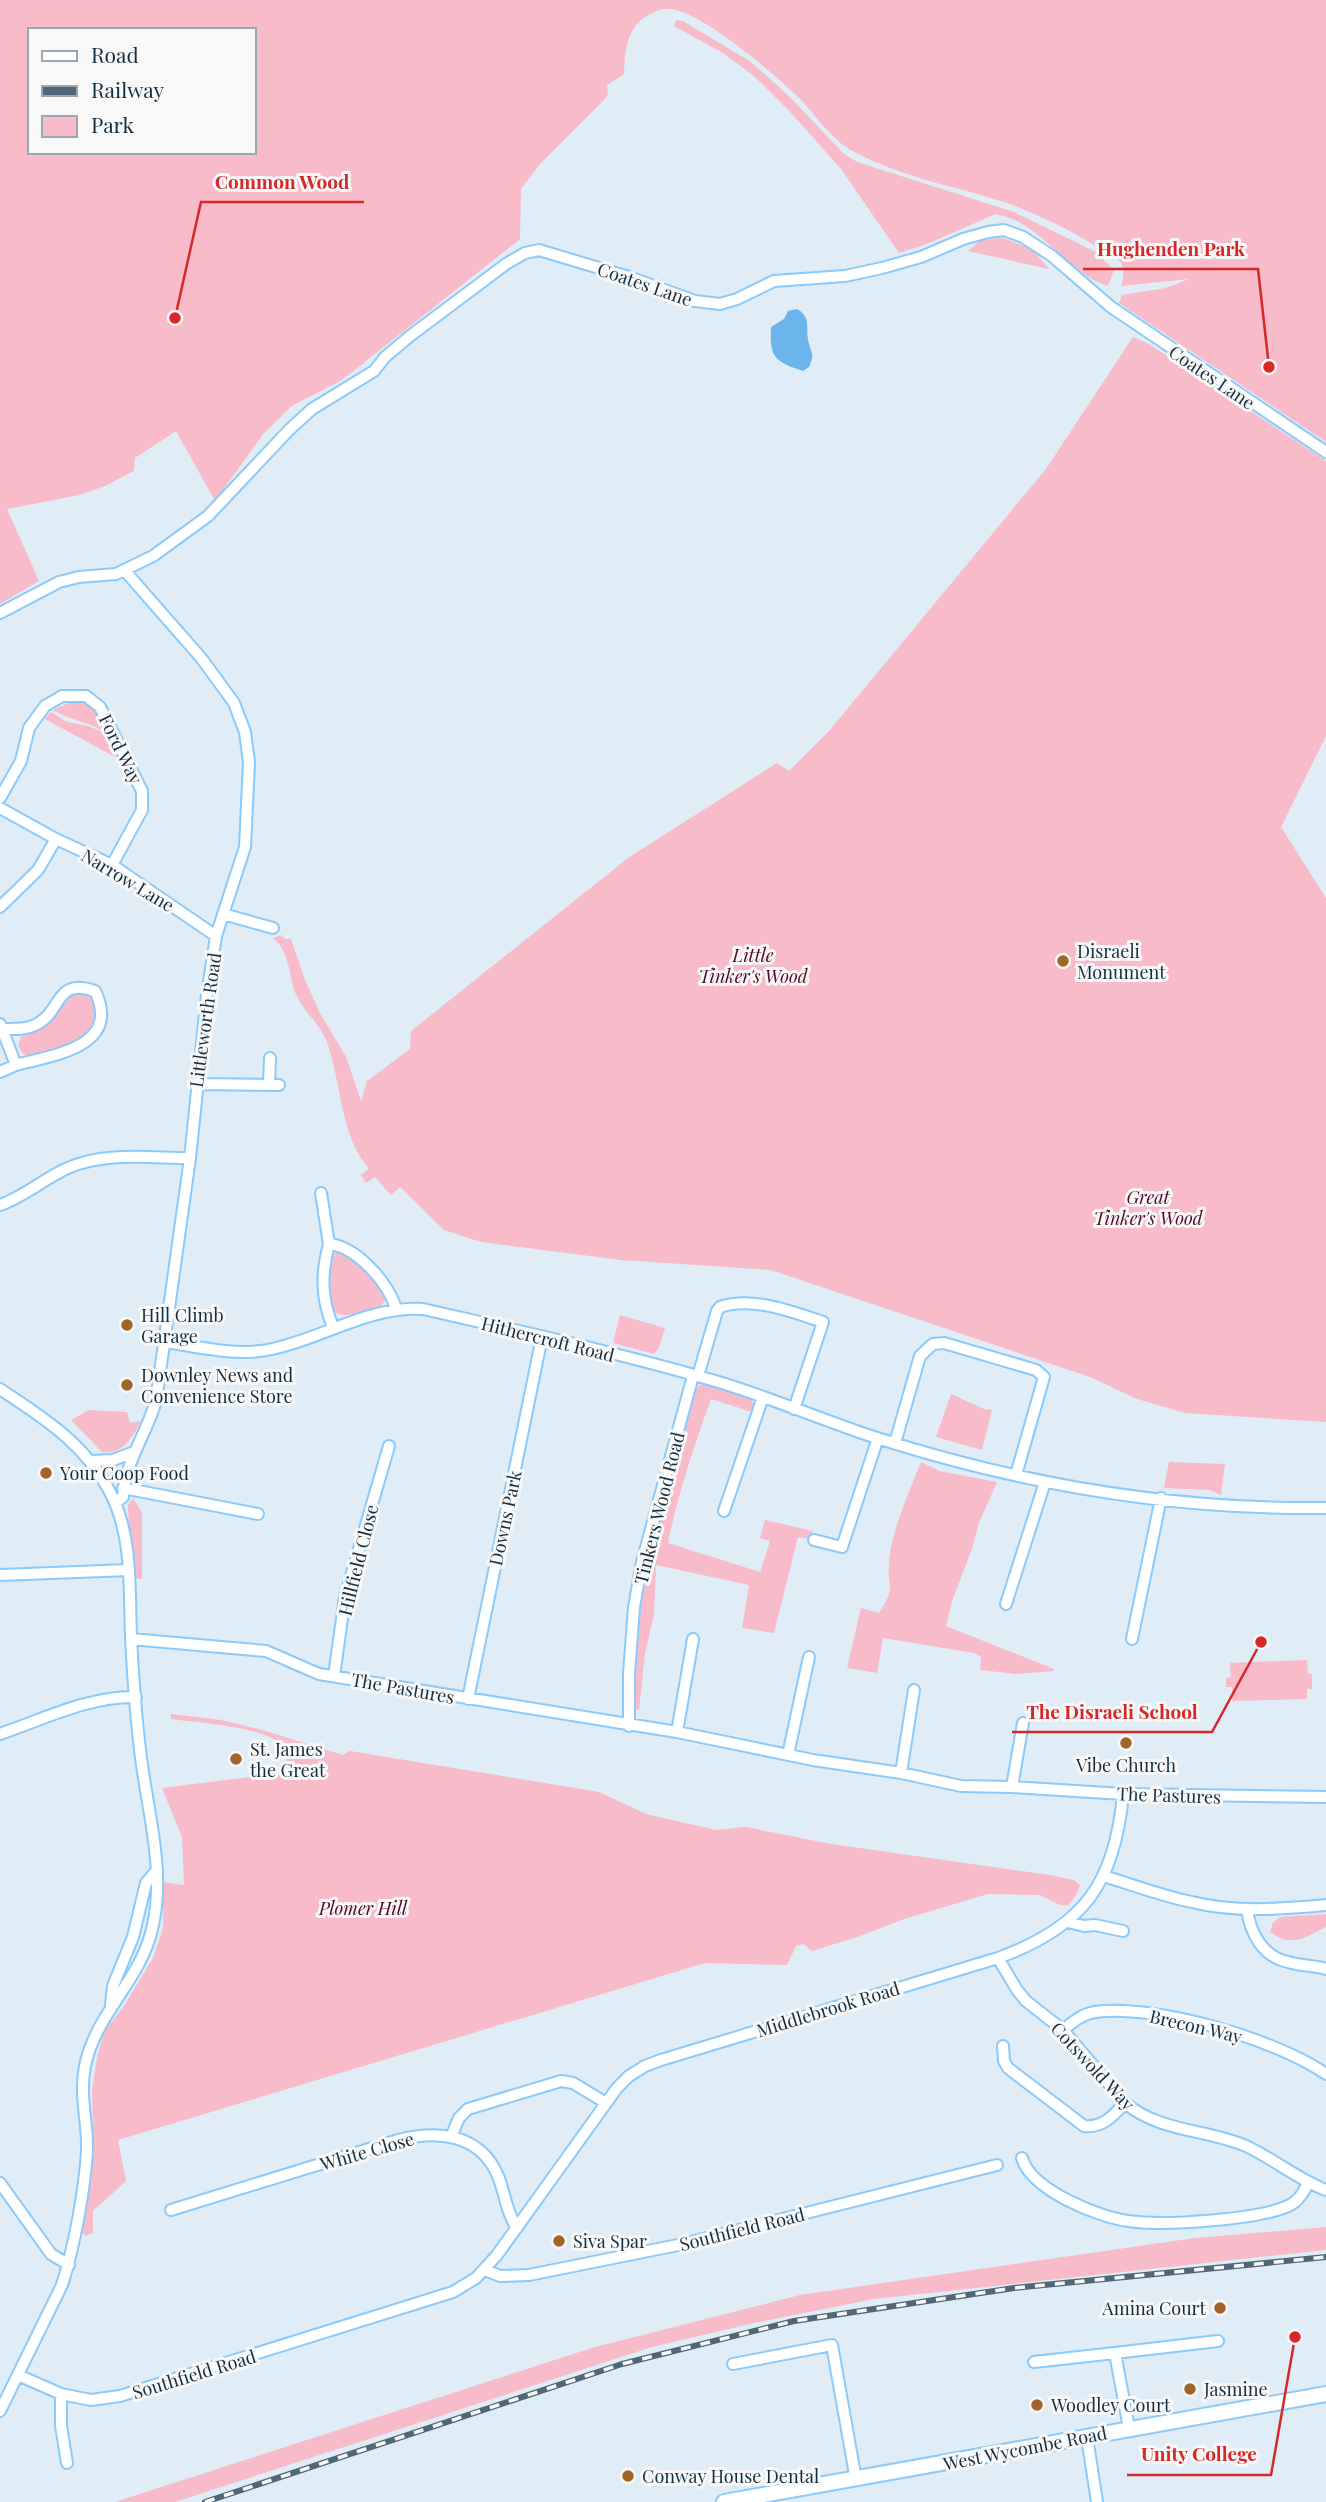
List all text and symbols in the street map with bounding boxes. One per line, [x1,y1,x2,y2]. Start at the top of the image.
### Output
legend [28,28,256,154]
text: Road [91,40,139,68]
text: Railway [91,75,165,103]
text: Park [91,110,135,138]
callout: Common Wood [201,162,364,202]
text: Common Wood [215,168,350,194]
callout: Hughenden Park [1083,229,1258,269]
text: Hughenden Park [1097,235,1246,261]
street label: Coates Lane [594,257,696,311]
street label: Coates Lane [1164,339,1260,415]
street label: Ford Way [94,710,148,788]
street label: Narrow Lane [77,843,179,917]
place label: Disraeli Monument [1077,939,1166,984]
park label: Little Tinker's Wood [699,943,809,988]
street label: Littleworth Road [184,951,226,1089]
marker: Disraeli Monument [1055,953,1071,969]
park label: Great Tinker's Wood [1094,1185,1204,1230]
place label: Hill Climb Garage [141,1303,224,1348]
street label: Hithercroft Road [479,1311,618,1367]
marker: Hill Climb Garage [119,1317,135,1333]
place label: Downley News and Convenience Store [141,1363,294,1408]
marker: Downley News and Convenience Store [119,1377,135,1393]
street label: Tinkers Wood Road [628,1429,690,1587]
place label: Your Coop Food [59,1461,189,1485]
marker: Your Coop Food [38,1465,54,1481]
street label: Downs Park [483,1468,527,1568]
street label: Hillfield Close [333,1502,383,1618]
street label: The Pastures [350,1667,456,1709]
callout: The Disraeli School [1012,1692,1212,1732]
text: The Disraeli School [1026,1698,1198,1724]
marker: Vibe Church [1118,1735,1134,1751]
place label: St. James the Great [250,1737,326,1782]
marker: St. James the Great [228,1751,244,1767]
place label: Vibe Church [1075,1753,1177,1777]
street label: The Pastures [1116,1781,1222,1809]
park label: Plomer Hill [318,1896,408,1920]
street label: Middlebrook Road [754,1976,903,2042]
street label: Brecon Way [1147,2004,1245,2048]
street label: Cotswold Way [1046,2017,1140,2115]
street label: White Close [316,2126,417,2176]
street label: Southfield Road [677,2202,808,2256]
place label: Siva Spar [573,2229,647,2253]
marker: Siva Spar [551,2233,567,2249]
place label: Amina Court [1101,2296,1207,2320]
marker: Amina Court [1212,2300,1228,2316]
street label: Southfield Road [129,2344,259,2404]
place label: Jasmine [1203,2377,1268,2401]
marker: Jasmine [1182,2381,1198,2397]
place label: Woodley Court [1050,2393,1171,2417]
marker: Woodley Court [1029,2397,1045,2413]
street label: West Wycombe Road [940,2420,1109,2476]
callout: Unity College [1127,2435,1271,2475]
text: Unity College [1141,2440,1257,2466]
place label: Conway House Dental [642,2464,819,2488]
marker: Conway House Dental [620,2468,636,2484]

